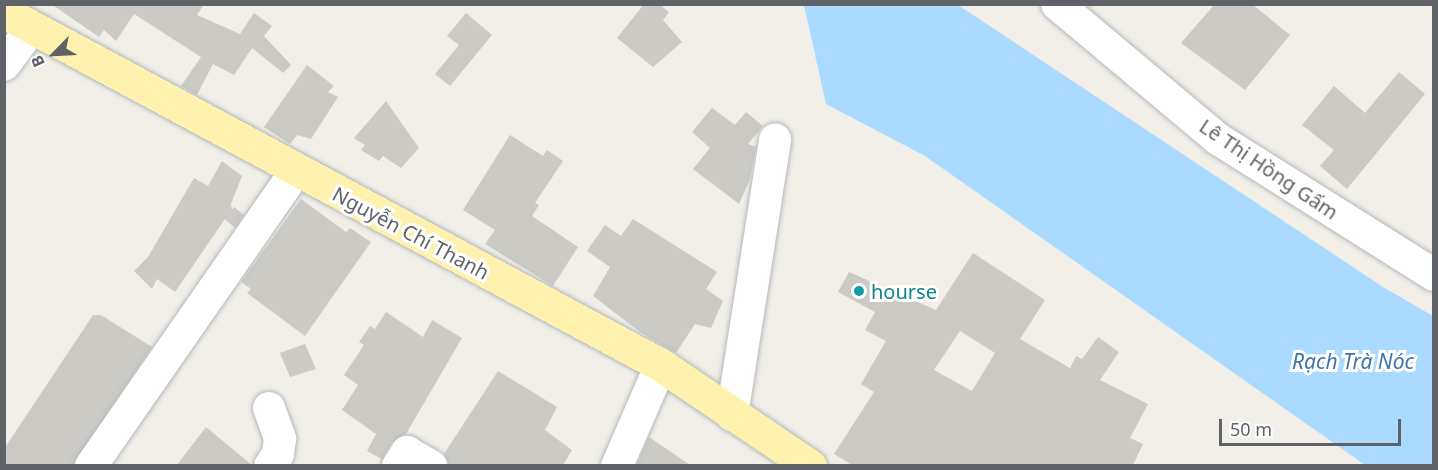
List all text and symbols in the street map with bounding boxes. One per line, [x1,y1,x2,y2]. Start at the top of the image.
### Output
north arrow [24,24,84,84]
text: B [25,52,50,71]
street label: Lê Thị Hồng Gấm [1195,114,1343,224]
street label: Nguyễn Chí Thanh [329,182,493,284]
place label: hourse [871,279,937,303]
marker: hourse [852,284,866,298]
water label: Rạch Trà Nóc [1292,348,1414,374]
scale bar [1222,407,1404,445]
text: 50 m [1230,417,1272,441]

